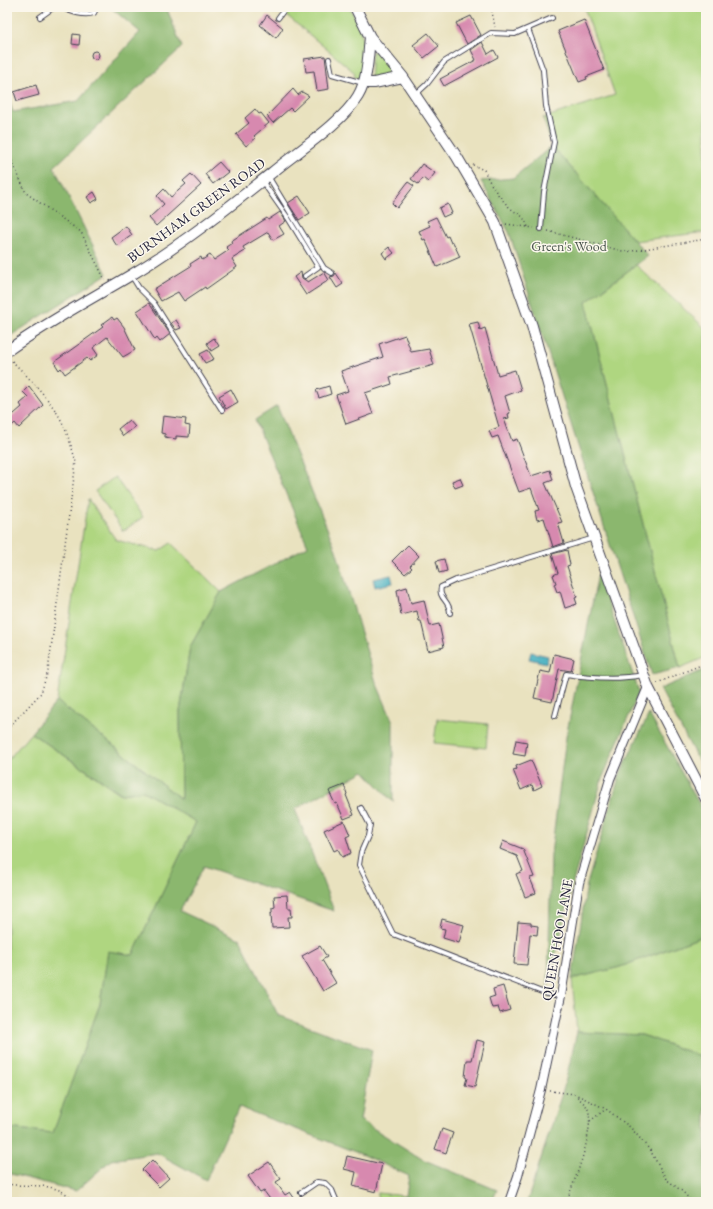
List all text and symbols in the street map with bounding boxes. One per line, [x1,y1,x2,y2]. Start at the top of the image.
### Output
street label: BURNHAM GREEN ROAD [123,154,269,266]
park label: Green's Wood [531,237,608,255]
street label: QUEEN HOO LANE [537,878,577,1002]

